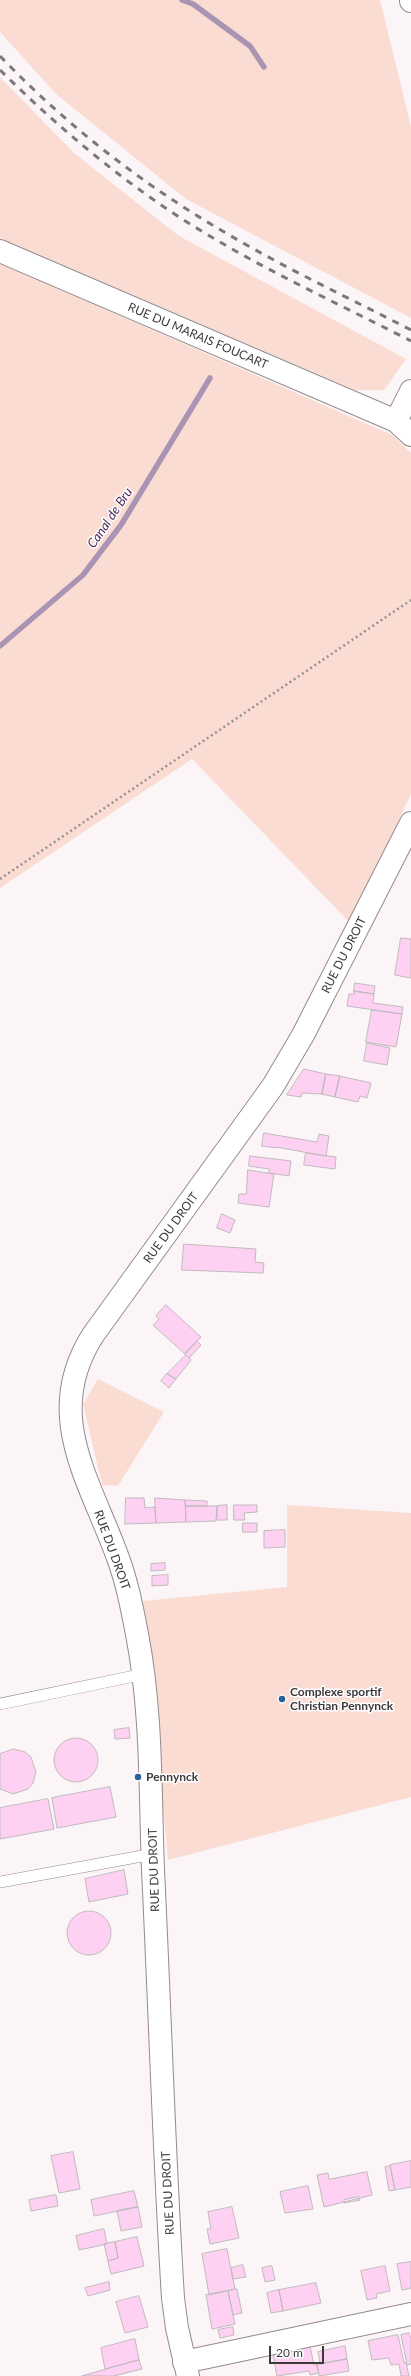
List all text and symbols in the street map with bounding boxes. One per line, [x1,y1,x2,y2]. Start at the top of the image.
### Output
street label: RUE DU MARAIS FOUCART [126,300,270,372]
water label: Canal de Bru [84,485,136,551]
street label: RUE DU DROIT [319,914,369,996]
street label: RUE DU DROIT [141,1190,201,1266]
street label: RUE DU DROIT [91,1508,133,1592]
place label: Complexe sportif Christian Pennynck [290,1685,393,1713]
marker: Complexe sportif Christian Pennynck [277,1694,287,1704]
place label: Pennynck [146,1770,198,1784]
marker: Pennynck [133,1772,143,1782]
street label: RUE DU DROIT [145,1828,163,1912]
street label: RUE DU DROIT [159,2151,177,2235]
scale bar [271,2338,326,2364]
text: 20 m [276,2345,303,2360]

